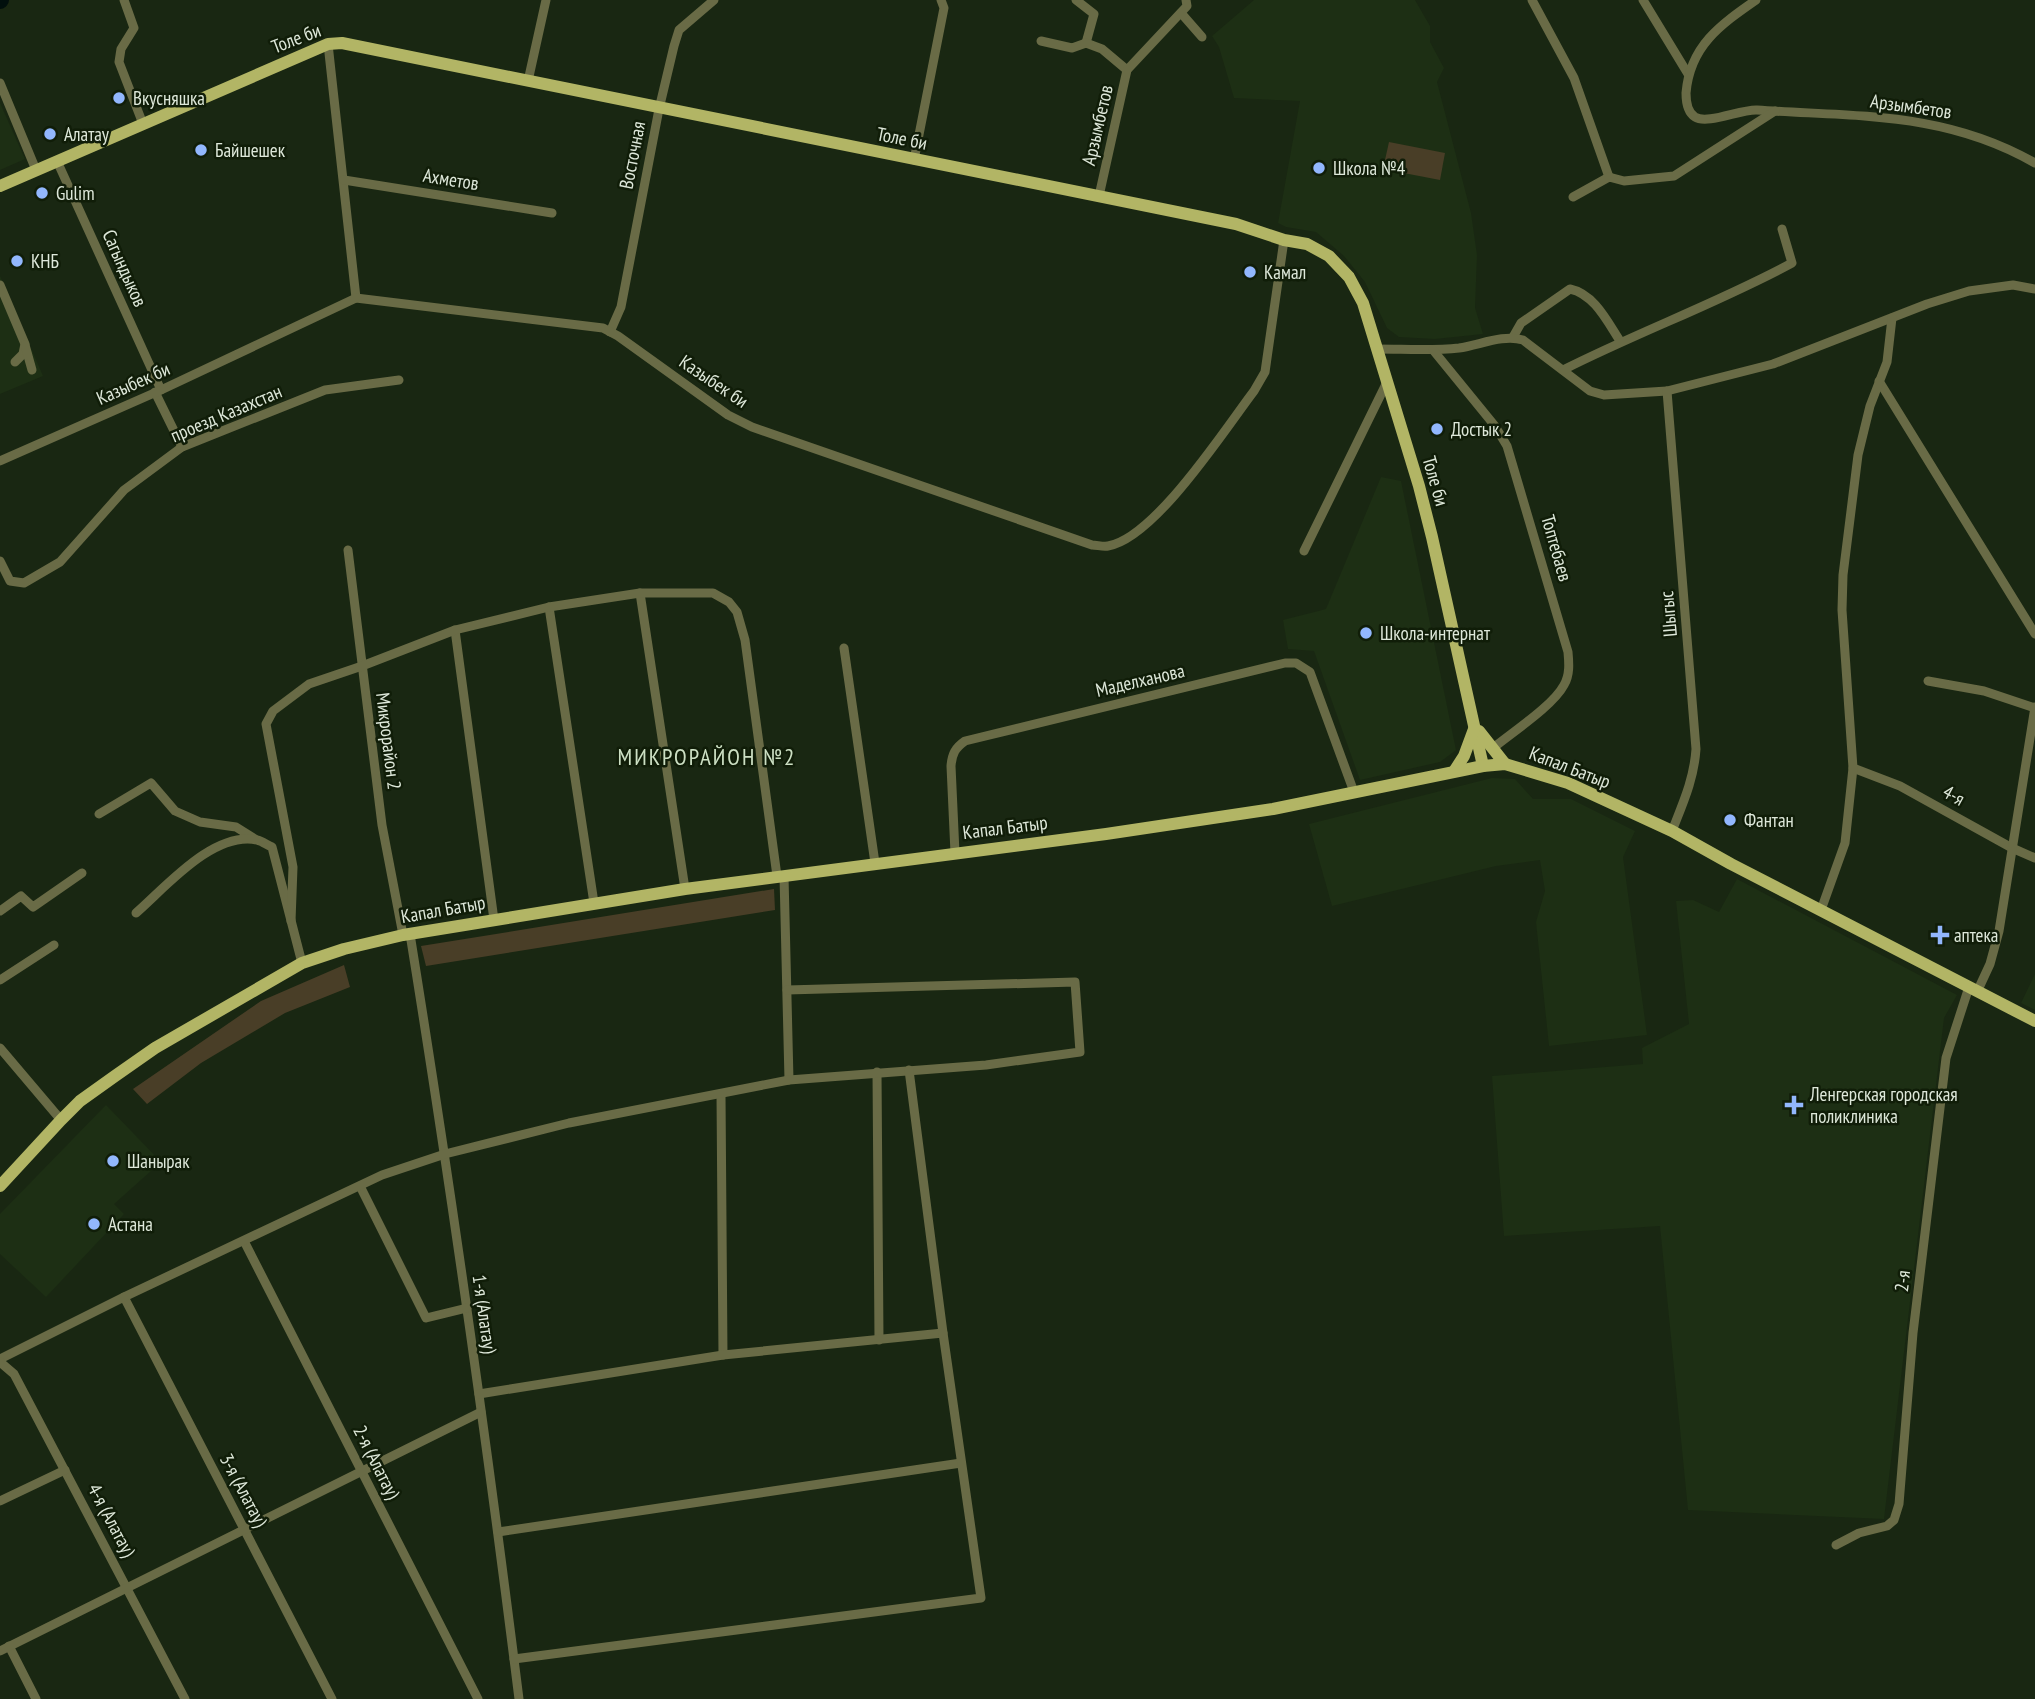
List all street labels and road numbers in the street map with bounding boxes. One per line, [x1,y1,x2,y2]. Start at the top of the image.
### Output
street label: Толе би [268,18,324,58]
street label: Арзымбетов [1076,82,1118,168]
street label: Арзымбетов [1869,88,1953,124]
street label: Восточная [614,119,650,191]
street label: Толе би [875,121,929,155]
street label: Ахметов [422,163,480,195]
street label: Сагындыков [97,226,153,310]
street label: Казыбек би [675,349,753,413]
street label: Казыбек би [93,356,173,410]
street label: проезд Казахстан [167,379,285,447]
street label: Толе би [1417,453,1455,509]
street label: Топтебаев [1536,512,1578,584]
street label: Шыгыс [1654,590,1682,638]
street label: Маделханова [1093,658,1187,702]
street label: Микрорайон 2 [371,691,407,791]
street label: Капал Батыр [1526,741,1614,793]
street label: 4-я [1939,779,1969,811]
street label: Капал Батыр [961,810,1049,844]
street label: Капал Батыр [399,890,487,928]
street label: 2-я [1889,1269,1915,1293]
street label: 1-я (Алатау) [468,1273,502,1356]
street label: 2-я (Алатау) [348,1421,406,1503]
street label: 3-я (Алатау) [215,1449,273,1531]
street label: 4-я (Алатау) [83,1479,141,1561]

